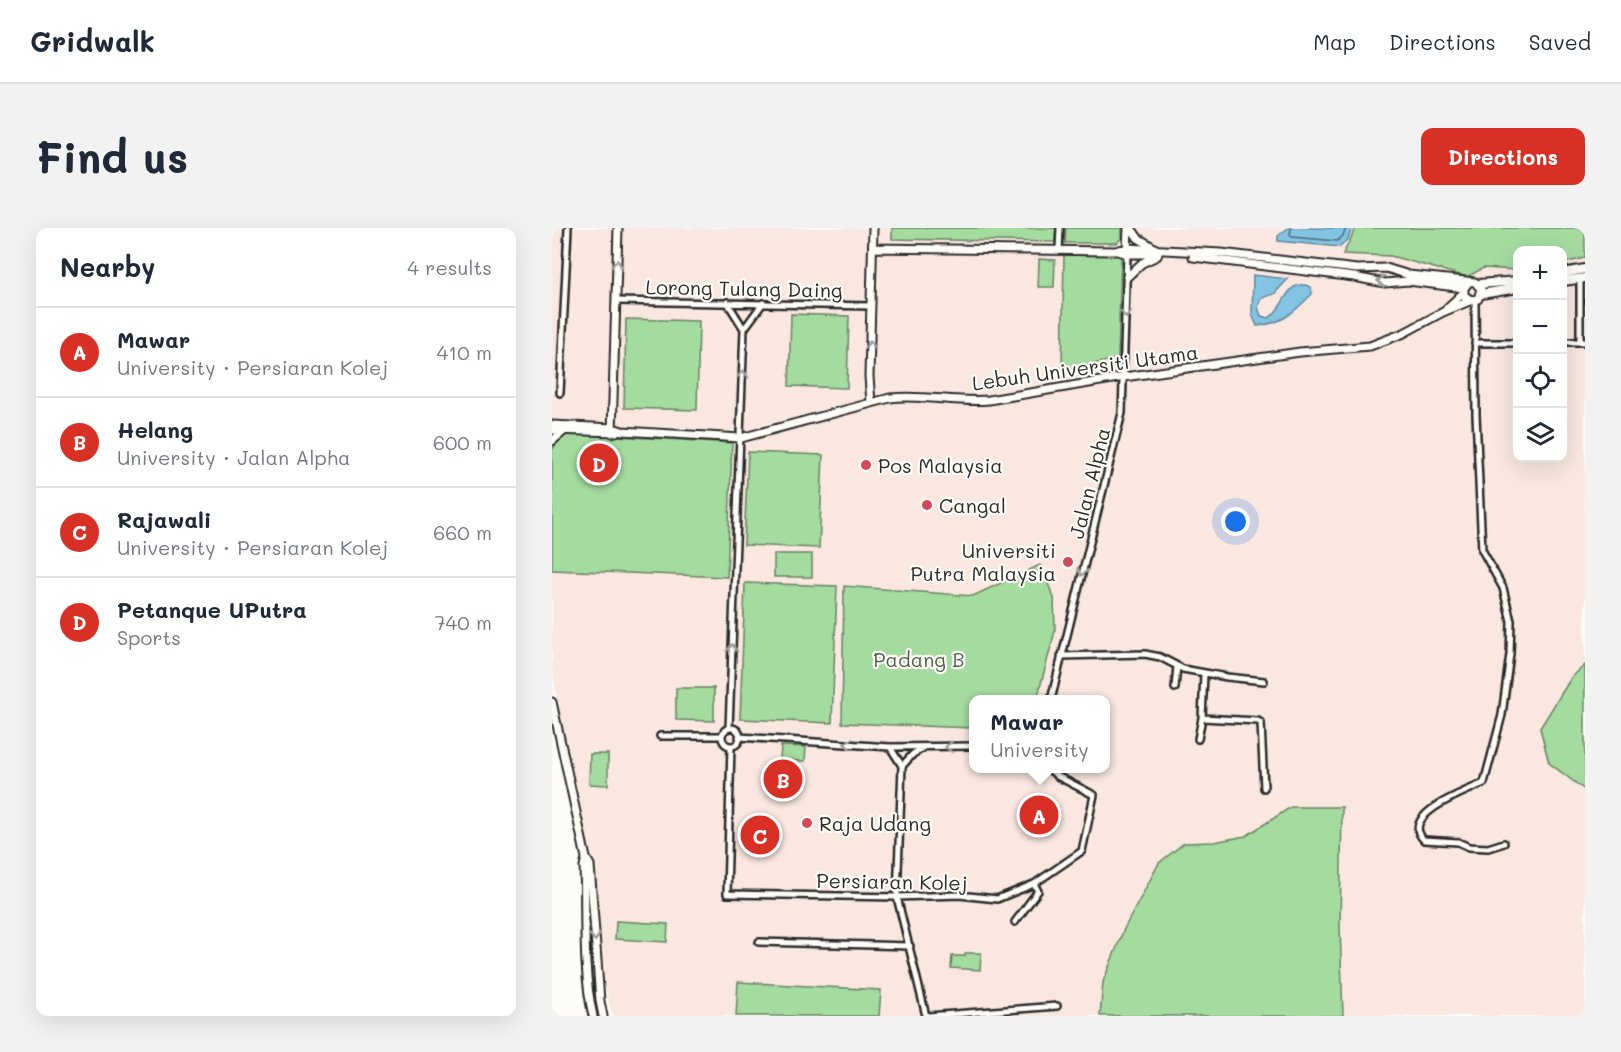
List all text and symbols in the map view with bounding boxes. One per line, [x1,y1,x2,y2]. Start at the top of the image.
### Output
text: Gridwalk [30,23,155,59]
text: Map [1313,28,1356,55]
text: Directions [1389,28,1496,55]
text: Saved [1529,28,1591,55]
button: Directions [1421,128,1585,185]
text: Find us [36,129,188,184]
map controls [1513,246,1567,462]
button: + [1513,246,1567,300]
text: Nearby [60,250,155,284]
text: 4 results [407,254,492,280]
one-way arrow [610,260,623,269]
street label: Lorong Tulang Daing [645,273,843,303]
one-way arrow [1376,275,1386,288]
button: − [1513,300,1567,354]
one-way arrow [1120,310,1132,319]
text: Mawar [117,325,190,354]
street label: Lebuh Universiti Utama [970,338,1200,396]
text: A [73,339,86,365]
text: 410 m [437,339,492,365]
one-way arrow [864,341,877,350]
text: University · Persiaran Kolej [117,354,388,380]
button: locate [1513,354,1567,408]
one-way arrow [737,370,749,379]
button: layers [1513,408,1567,462]
text: Helang [117,415,193,444]
street label: Jalan Alpha [1063,425,1115,541]
text: B [73,429,86,455]
text: 600 m [433,429,492,455]
pin: D [580,440,618,486]
text: University · Jalan Alpha [117,444,350,470]
place label: Pos Malaysia [878,452,1003,478]
marker: Pos Malaysia [859,458,873,472]
place label: Cangal [939,492,1006,518]
marker: Cangal [920,498,934,512]
text: Rajawali [117,505,211,534]
your location [1221,507,1250,536]
text: C [72,519,87,545]
text: 660 m [433,519,492,545]
text: University · Persiaran Kolej [117,534,388,560]
place label: Universiti Putra Malaysia [911,537,1056,586]
marker: Universiti Putra Malaysia [1061,555,1075,569]
one-way arrow [1077,567,1090,577]
text: Petanque UPutra [117,595,307,624]
text: D [72,609,87,635]
text: 740 m [434,609,492,635]
text: Sports [117,624,181,650]
one-way arrow [725,644,738,653]
park label: Padang B [873,646,965,672]
popup [969,695,1110,773]
text: Mawar [990,707,1063,736]
text: University [990,736,1089,762]
one-way arrow [844,738,853,751]
one-way arrow [945,740,954,753]
pin: B [764,756,802,802]
pin: A [1020,792,1058,838]
place label: Raja Udang [819,810,931,836]
pin: C [740,812,780,858]
marker: Raja Udang [800,816,814,830]
street label: Persiaran Kolej [816,867,968,895]
one-way arrow [588,932,601,941]

